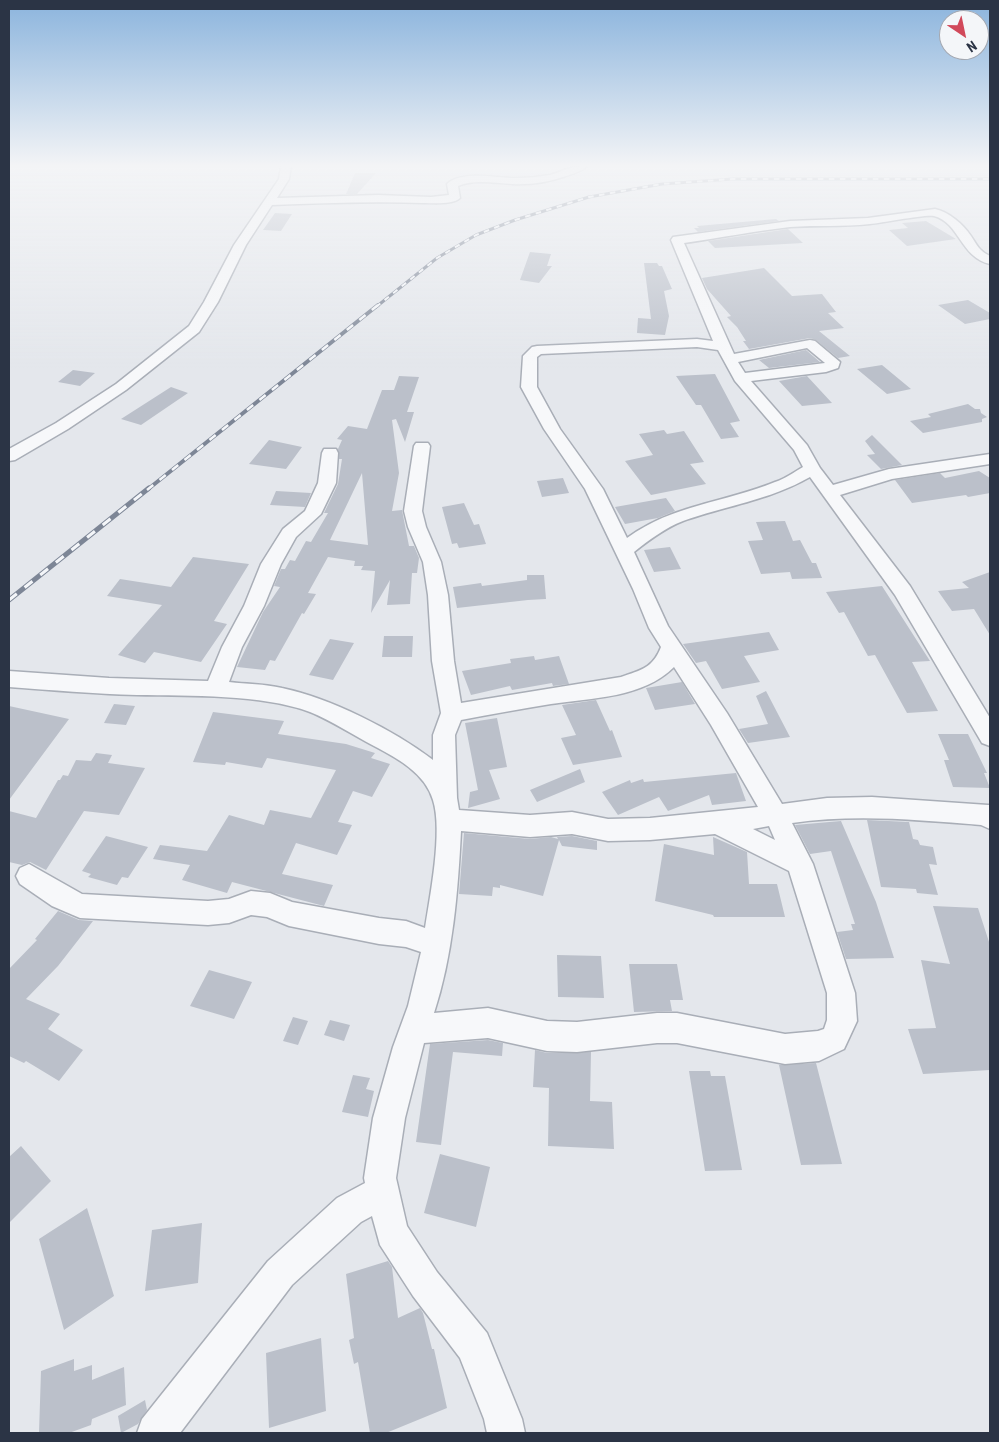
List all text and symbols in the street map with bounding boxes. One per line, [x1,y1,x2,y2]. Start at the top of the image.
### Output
north arrow [939,10,989,60]
text: N [964,38,980,56]

